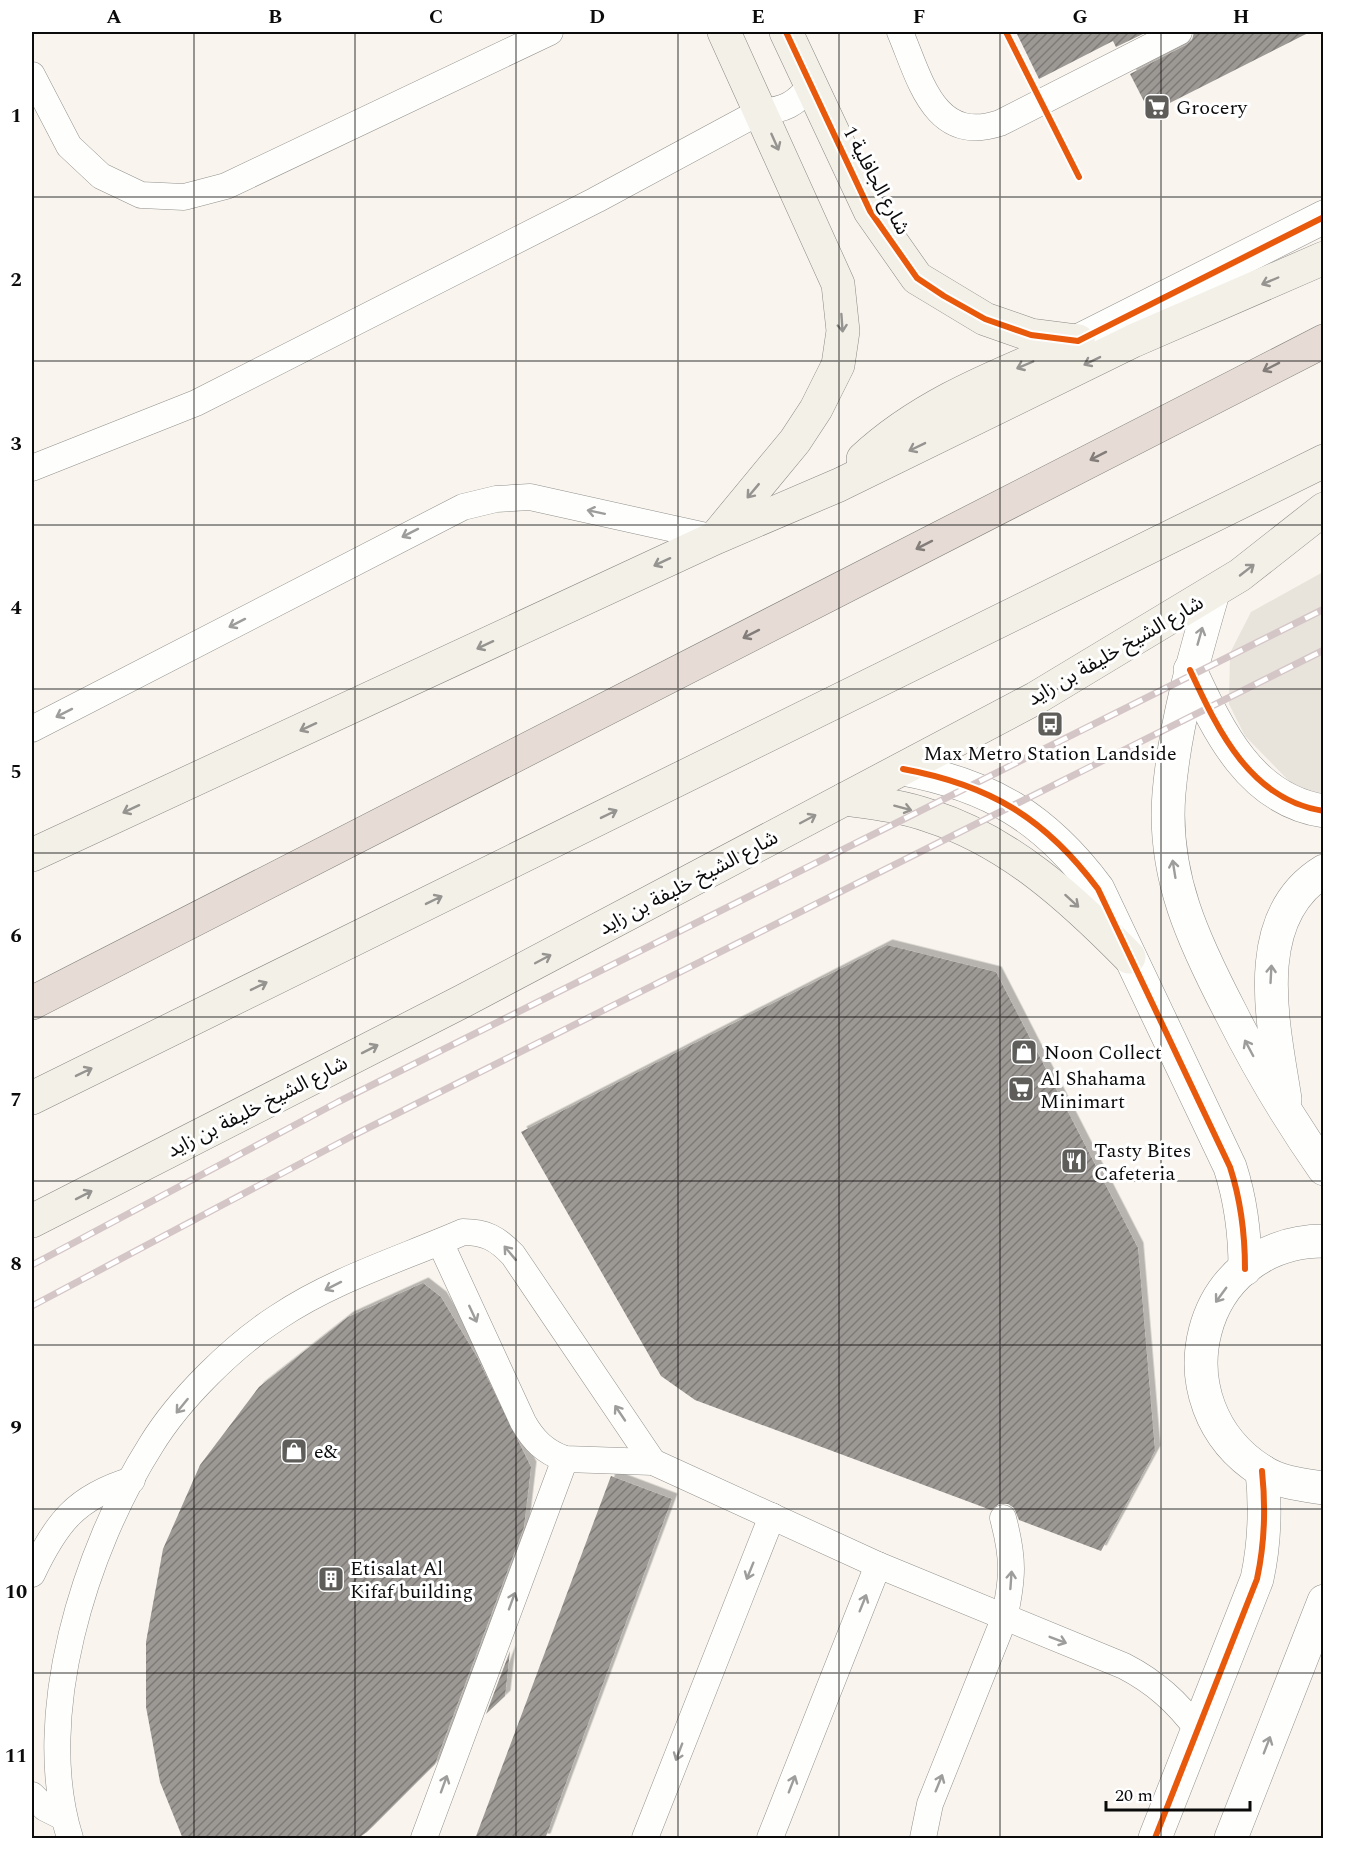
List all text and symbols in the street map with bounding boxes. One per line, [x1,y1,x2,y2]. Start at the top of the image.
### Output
text: A [106,2,122,32]
text: B [268,2,282,32]
text: C [429,2,443,32]
text: D [589,2,605,32]
text: E [751,2,765,32]
text: F [913,2,925,32]
text: G [1072,2,1088,32]
text: H [1233,2,1249,32]
supermarket icon: Grocery [1142,92,1172,122]
place label: Grocery [1176,93,1248,123]
text: 1 [10,101,22,131]
street label: شارع الجافلية 1 [835,121,917,240]
one-way arrow [770,132,781,151]
text: 2 [10,265,22,295]
one-way arrow [1261,276,1279,288]
one-way arrow [836,313,847,333]
one-way arrow [1083,356,1101,367]
one-way arrow [1016,359,1034,371]
one-way arrow [1263,362,1281,373]
text: 3 [10,429,22,459]
one-way arrow [908,441,926,453]
one-way arrow [1089,451,1107,463]
one-way arrow [746,483,760,498]
one-way arrow [587,506,606,517]
one-way arrow [401,528,419,539]
one-way arrow [916,540,934,552]
one-way arrow [653,557,671,569]
one-way arrow [1239,563,1255,576]
street label: شارع الشيخ خليفة بن زايد [1022,588,1209,714]
text: 4 [10,593,22,623]
one-way arrow [228,618,246,629]
one-way arrow [1195,627,1206,646]
one-way arrow [742,629,760,641]
one-way arrow [476,639,494,651]
one-way arrow [55,708,73,719]
bus stop icon: Max Metro Station Landside [1035,709,1065,739]
one-way arrow [300,721,318,733]
place label: Max Metro Station Landside [923,739,1177,769]
text: 5 [10,757,22,787]
one-way arrow [893,803,912,815]
one-way arrow [123,804,141,816]
one-way arrow [599,807,617,819]
one-way arrow [798,812,816,824]
street label: شارع الشيخ خليفة بن زايد [593,823,784,943]
one-way arrow [1169,860,1180,879]
one-way arrow [424,894,442,905]
one-way arrow [1064,894,1079,908]
text: 6 [10,921,22,951]
one-way arrow [533,953,551,964]
one-way arrow [1265,965,1276,984]
one-way arrow [249,980,267,991]
shop icon: Noon Collect [1009,1037,1039,1067]
place label: Noon Collect [1044,1038,1162,1068]
one-way arrow [1243,1040,1255,1057]
one-way arrow [360,1043,378,1054]
street label: شارع الشيخ خليفة بن زايد [162,1048,353,1166]
place label: Al Shahama Minimart [1040,1064,1146,1117]
one-way arrow [75,1066,93,1078]
supermarket icon: Al Shahama Minimart [1006,1074,1036,1104]
text: 7 [10,1085,22,1115]
place label: Tasty Bites Cafeteria [1094,1136,1191,1189]
restaurant icon: Tasty Bites Cafeteria [1059,1146,1089,1176]
one-way arrow [74,1188,92,1200]
one-way arrow [503,1246,517,1261]
text: 8 [10,1249,22,1279]
one-way arrow [325,1281,343,1292]
one-way arrow [1215,1287,1228,1303]
one-way arrow [468,1305,480,1323]
one-way arrow [175,1398,189,1413]
one-way arrow [614,1405,627,1422]
text: 9 [10,1413,22,1443]
shop icon: e& [279,1436,309,1466]
place label: e& [314,1437,338,1467]
place label: Etisalat Al Kifaf building [350,1554,473,1607]
one-way arrow [744,1561,755,1579]
building icon: Etisalat Al Kifaf building [316,1564,346,1594]
one-way arrow [1005,1570,1016,1590]
text: 10 [5,1577,27,1607]
one-way arrow [507,1592,518,1611]
one-way arrow [858,1594,869,1612]
one-way arrow [1048,1636,1067,1647]
one-way arrow [1263,1736,1274,1755]
text: 11 [5,1741,27,1771]
one-way arrow [673,1742,684,1761]
one-way arrow [934,1774,945,1792]
scale bar [1106,1774,1250,1812]
one-way arrow [439,1775,450,1794]
one-way arrow [787,1775,798,1794]
text: 20 m [1115,1782,1153,1809]

